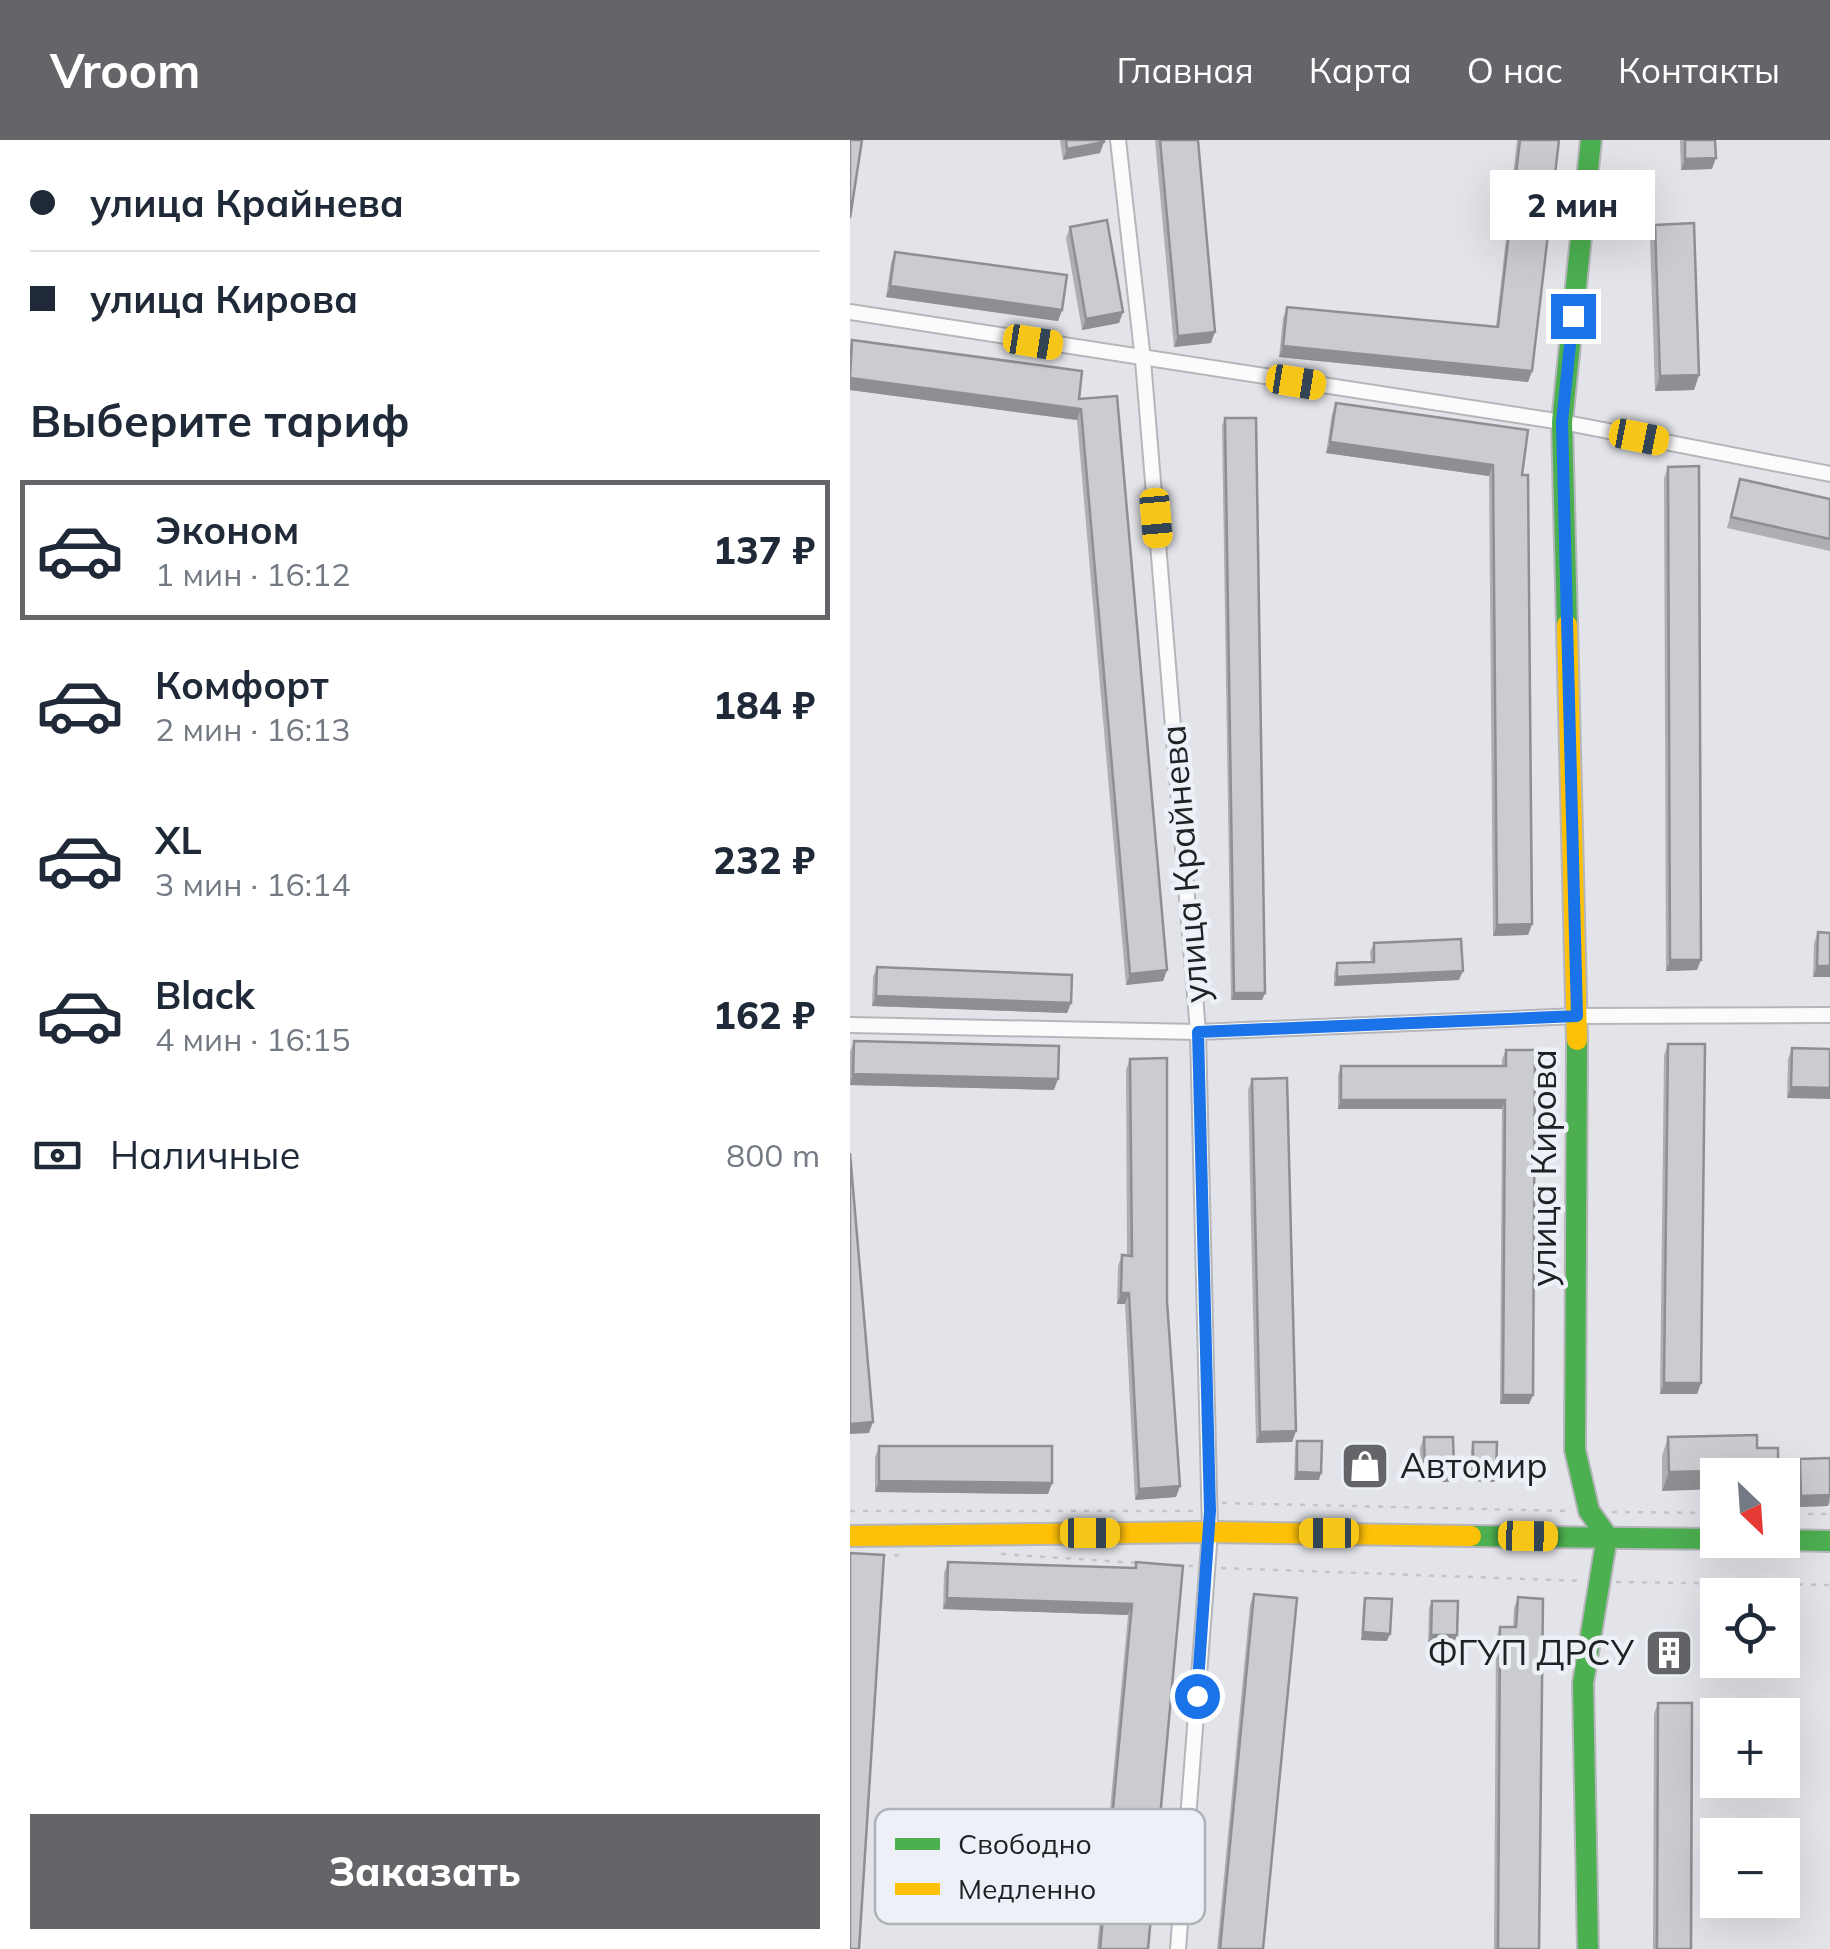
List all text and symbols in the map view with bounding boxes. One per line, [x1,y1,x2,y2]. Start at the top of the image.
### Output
text: Vroom [50,40,200,100]
text: Главная [1116,48,1254,92]
text: Карта [1309,48,1412,92]
text: О нас [1467,48,1563,92]
text: Контакты [1618,48,1780,92]
callout: 2 мин [1490,171,1656,241]
text: улица Крайнева [90,179,404,227]
text: 2 мин [1527,185,1618,225]
text: улица Кирова [90,275,358,323]
route end [1551,294,1596,339]
car [1001,322,1065,362]
car [1264,362,1328,402]
text: Выберите тариф [30,392,410,448]
car [1607,417,1671,457]
car [1138,487,1174,549]
icon: car [35,505,125,595]
text: Эконом [155,506,299,554]
text: 137 ₽ [713,526,815,574]
text: 1 мин · 16:12 [155,554,350,594]
icon: car [35,660,125,750]
text: Комфорт [155,661,329,709]
text: 184 ₽ [713,681,815,729]
text: 2 мин · 16:13 [155,709,350,749]
street label: улица Крайнева [1150,723,1218,1005]
icon: car [35,815,125,905]
text: XL [155,816,202,864]
text: 232 ₽ [713,836,815,884]
text: 3 мин · 16:14 [155,864,350,904]
icon: car [35,970,125,1060]
text: Black [155,971,255,1019]
text: 162 ₽ [713,991,815,1039]
text: 4 мин · 16:15 [155,1019,350,1059]
street label: улица Кирова [1521,1049,1565,1287]
icon: cash [30,1128,85,1183]
text: Наличные [110,1131,301,1179]
text: 800 m [726,1135,820,1175]
shop icon: Автомир [1339,1440,1391,1492]
place label: Автомир [1400,1443,1548,1487]
north arrow [1700,1458,1800,1558]
map controls [1700,1458,1800,1918]
car [1060,1518,1120,1548]
car [1299,1518,1359,1548]
car [1498,1520,1558,1552]
button: locate [1700,1578,1800,1678]
building icon: ФГУП ДРСУ [1643,1627,1695,1679]
place label: ФГУП ДРСУ [1427,1630,1635,1674]
route start [1175,1674,1220,1719]
button: + [1700,1698,1800,1798]
legend [875,1809,1205,1924]
button: Заказать [30,1814,820,1929]
button: − [1700,1818,1800,1918]
text: Свободно [958,1826,1092,1861]
text: Медленно [958,1871,1096,1906]

